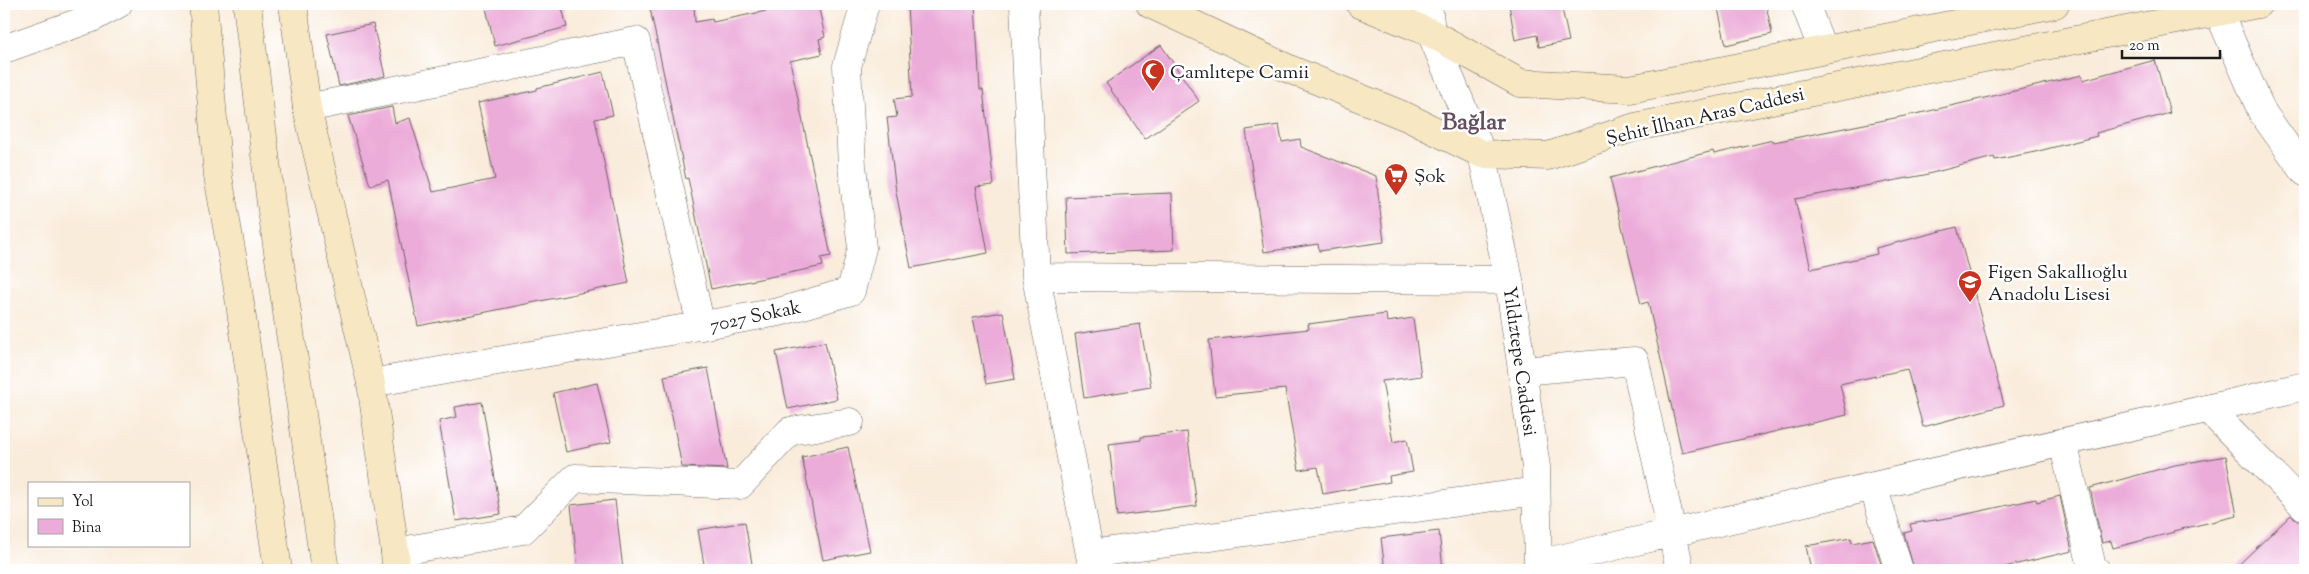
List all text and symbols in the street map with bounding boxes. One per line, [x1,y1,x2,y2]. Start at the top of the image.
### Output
scale bar [2122,28,2219,60]
text: 20 m [2129,36,2160,57]
mosque icon: Çamlıtepe Camii [1140,58,1166,92]
place label: Çamlıtepe Camii [1170,60,1309,87]
street label: Şehit İlhan Aras Caddesi [1604,81,1807,153]
district label: Bağlar [1442,106,1507,140]
supermarket icon: Şok [1383,162,1409,196]
place label: Şok [1414,164,1447,191]
place label: Figen Sakallıoğlu Anadolu Lisesi [1988,260,2128,309]
school or university icon: Figen Sakallıoğlu Anadolu Lisesi [1957,269,1983,303]
street label: Yıldıztepe Caddesi [1495,285,1542,438]
street label: 7027 Sokak [707,294,804,340]
legend [28,482,190,546]
text: Yol [72,492,94,513]
text: Bina [72,518,102,539]

